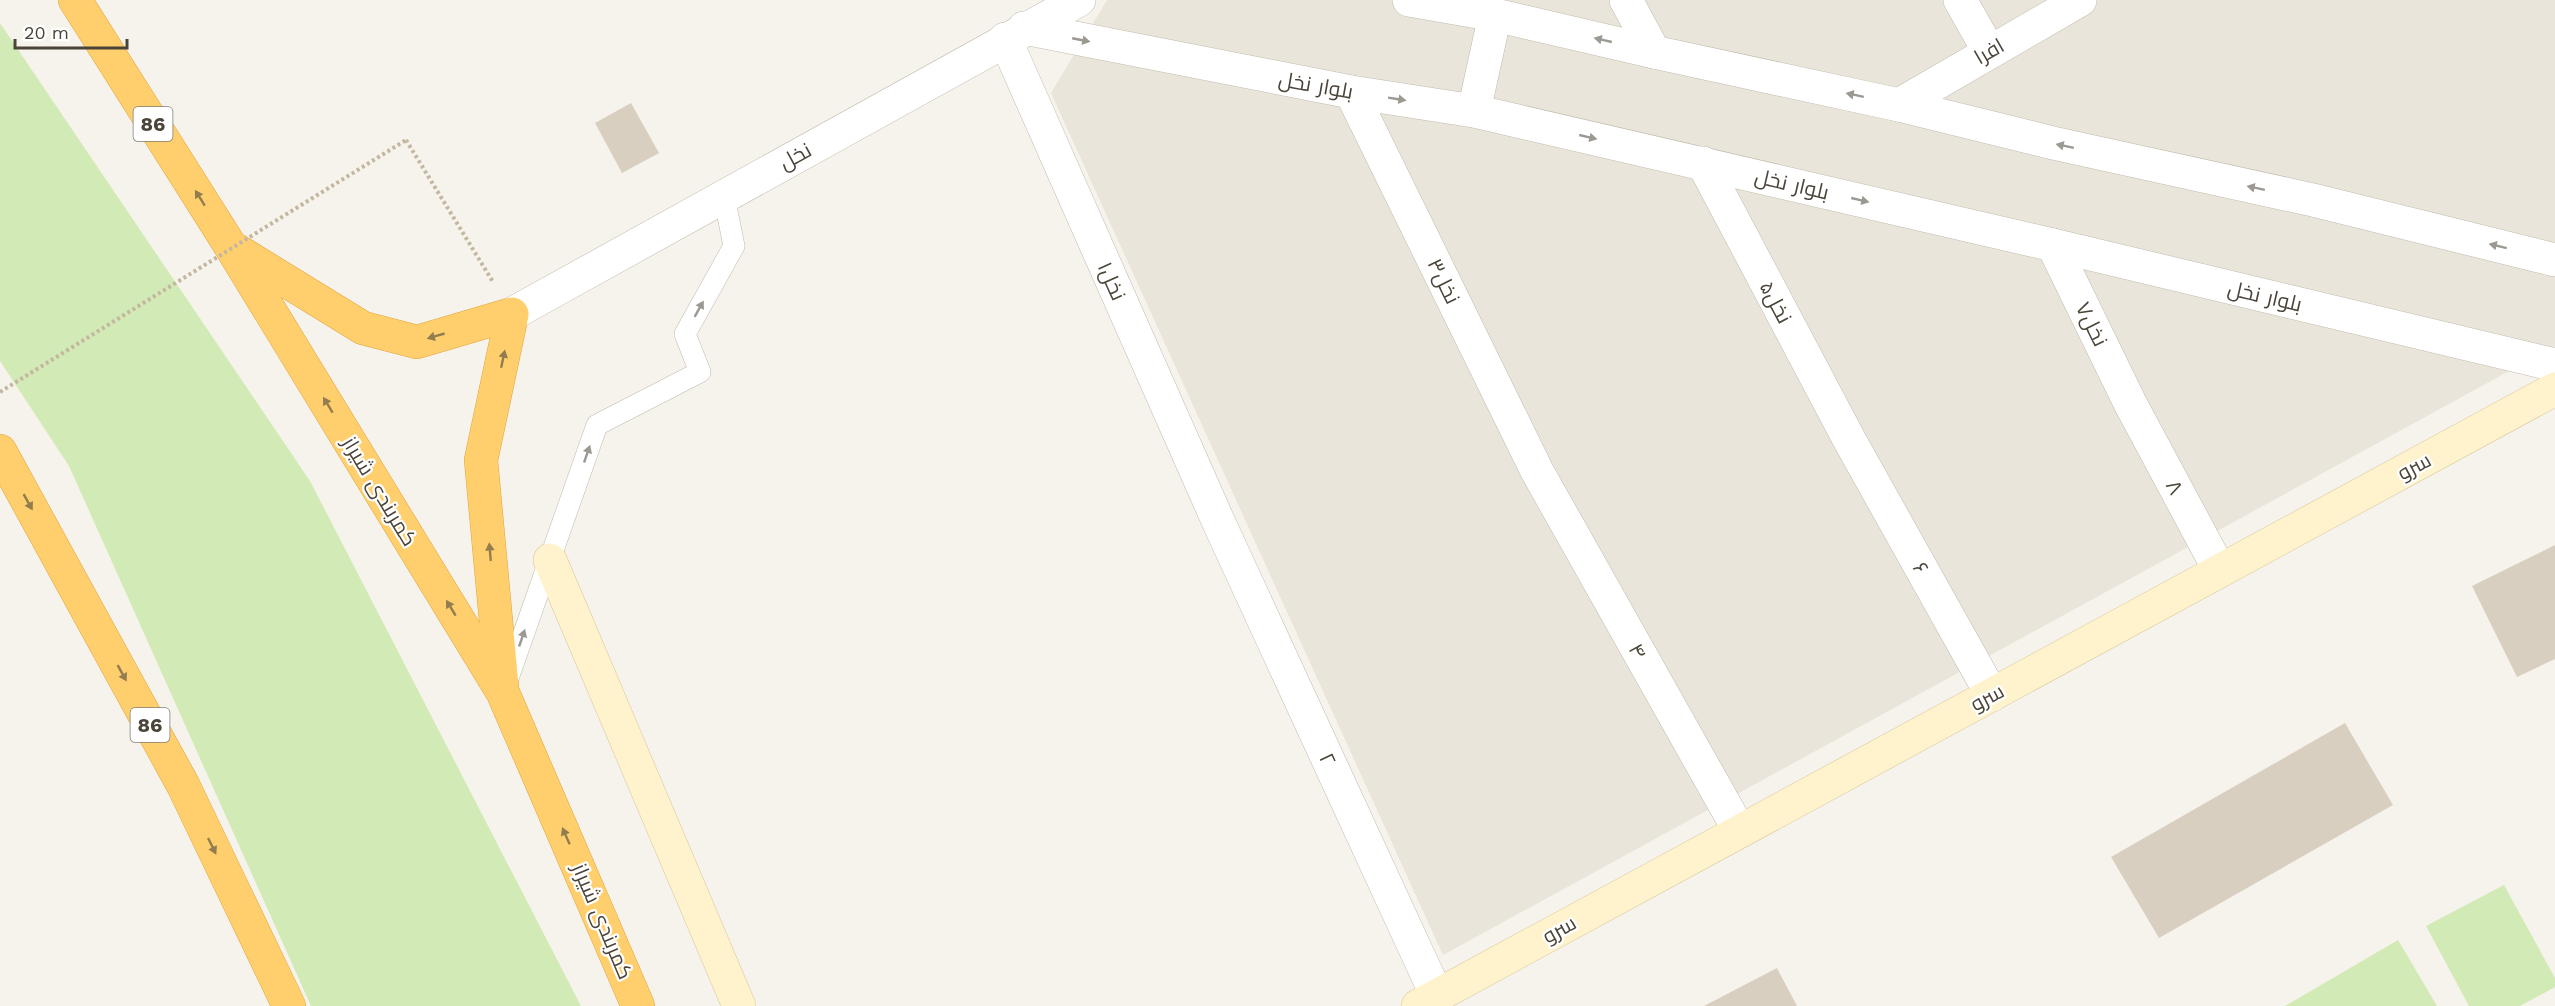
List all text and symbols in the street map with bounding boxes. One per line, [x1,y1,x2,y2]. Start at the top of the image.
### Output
scale bar [15,12,128,50]
text: 20 m [24,22,69,43]
street label: افرا [1970,33,2008,69]
one-way arrow [1594,35,1612,45]
one-way arrow [1072,36,1091,45]
street label: بلوار نخل [1276,66,1355,105]
one-way arrow [1846,90,1865,99]
one-way arrow [1387,95,1406,104]
road number: 86 [134,107,172,141]
one-way arrow [1578,133,1597,143]
street label: نخل [775,137,816,176]
one-way arrow [2055,141,2074,150]
street label: بلوار نخل [1752,163,1832,206]
one-way arrow [2246,182,2265,192]
one-way arrow [194,190,206,206]
one-way arrow [1850,196,1869,205]
one-way arrow [2489,241,2507,251]
street label: نخل۳ [1422,254,1466,308]
street label: نخل۱ [1092,258,1131,305]
street label: بلوار نخل [2225,275,2305,318]
street label: نخل۵ [1754,277,1797,328]
street label: نخل۷ [2070,298,2113,351]
one-way arrow [694,300,704,317]
one-way arrow [427,332,445,342]
one-way arrow [499,349,508,368]
one-way arrow [322,397,333,413]
street label: کمربندی شیراز [336,431,423,551]
one-way arrow [582,445,592,463]
street label: سرو [2393,447,2435,485]
street label: ۸ [2161,475,2189,499]
one-way arrow [23,494,33,511]
one-way arrow [485,542,495,561]
street label: ۶ [1908,558,1934,578]
one-way arrow [445,600,456,616]
one-way arrow [518,629,528,647]
street label: ۴ [1624,639,1652,663]
one-way arrow [117,665,127,682]
street label: سرو [1966,678,2008,716]
road number: 86 [130,708,170,742]
street label: ۲ [1314,749,1342,769]
one-way arrow [561,828,570,845]
one-way arrow [208,837,217,854]
street label: کمربندی شیراز [566,858,639,983]
street label: سرو [1538,910,1580,948]

